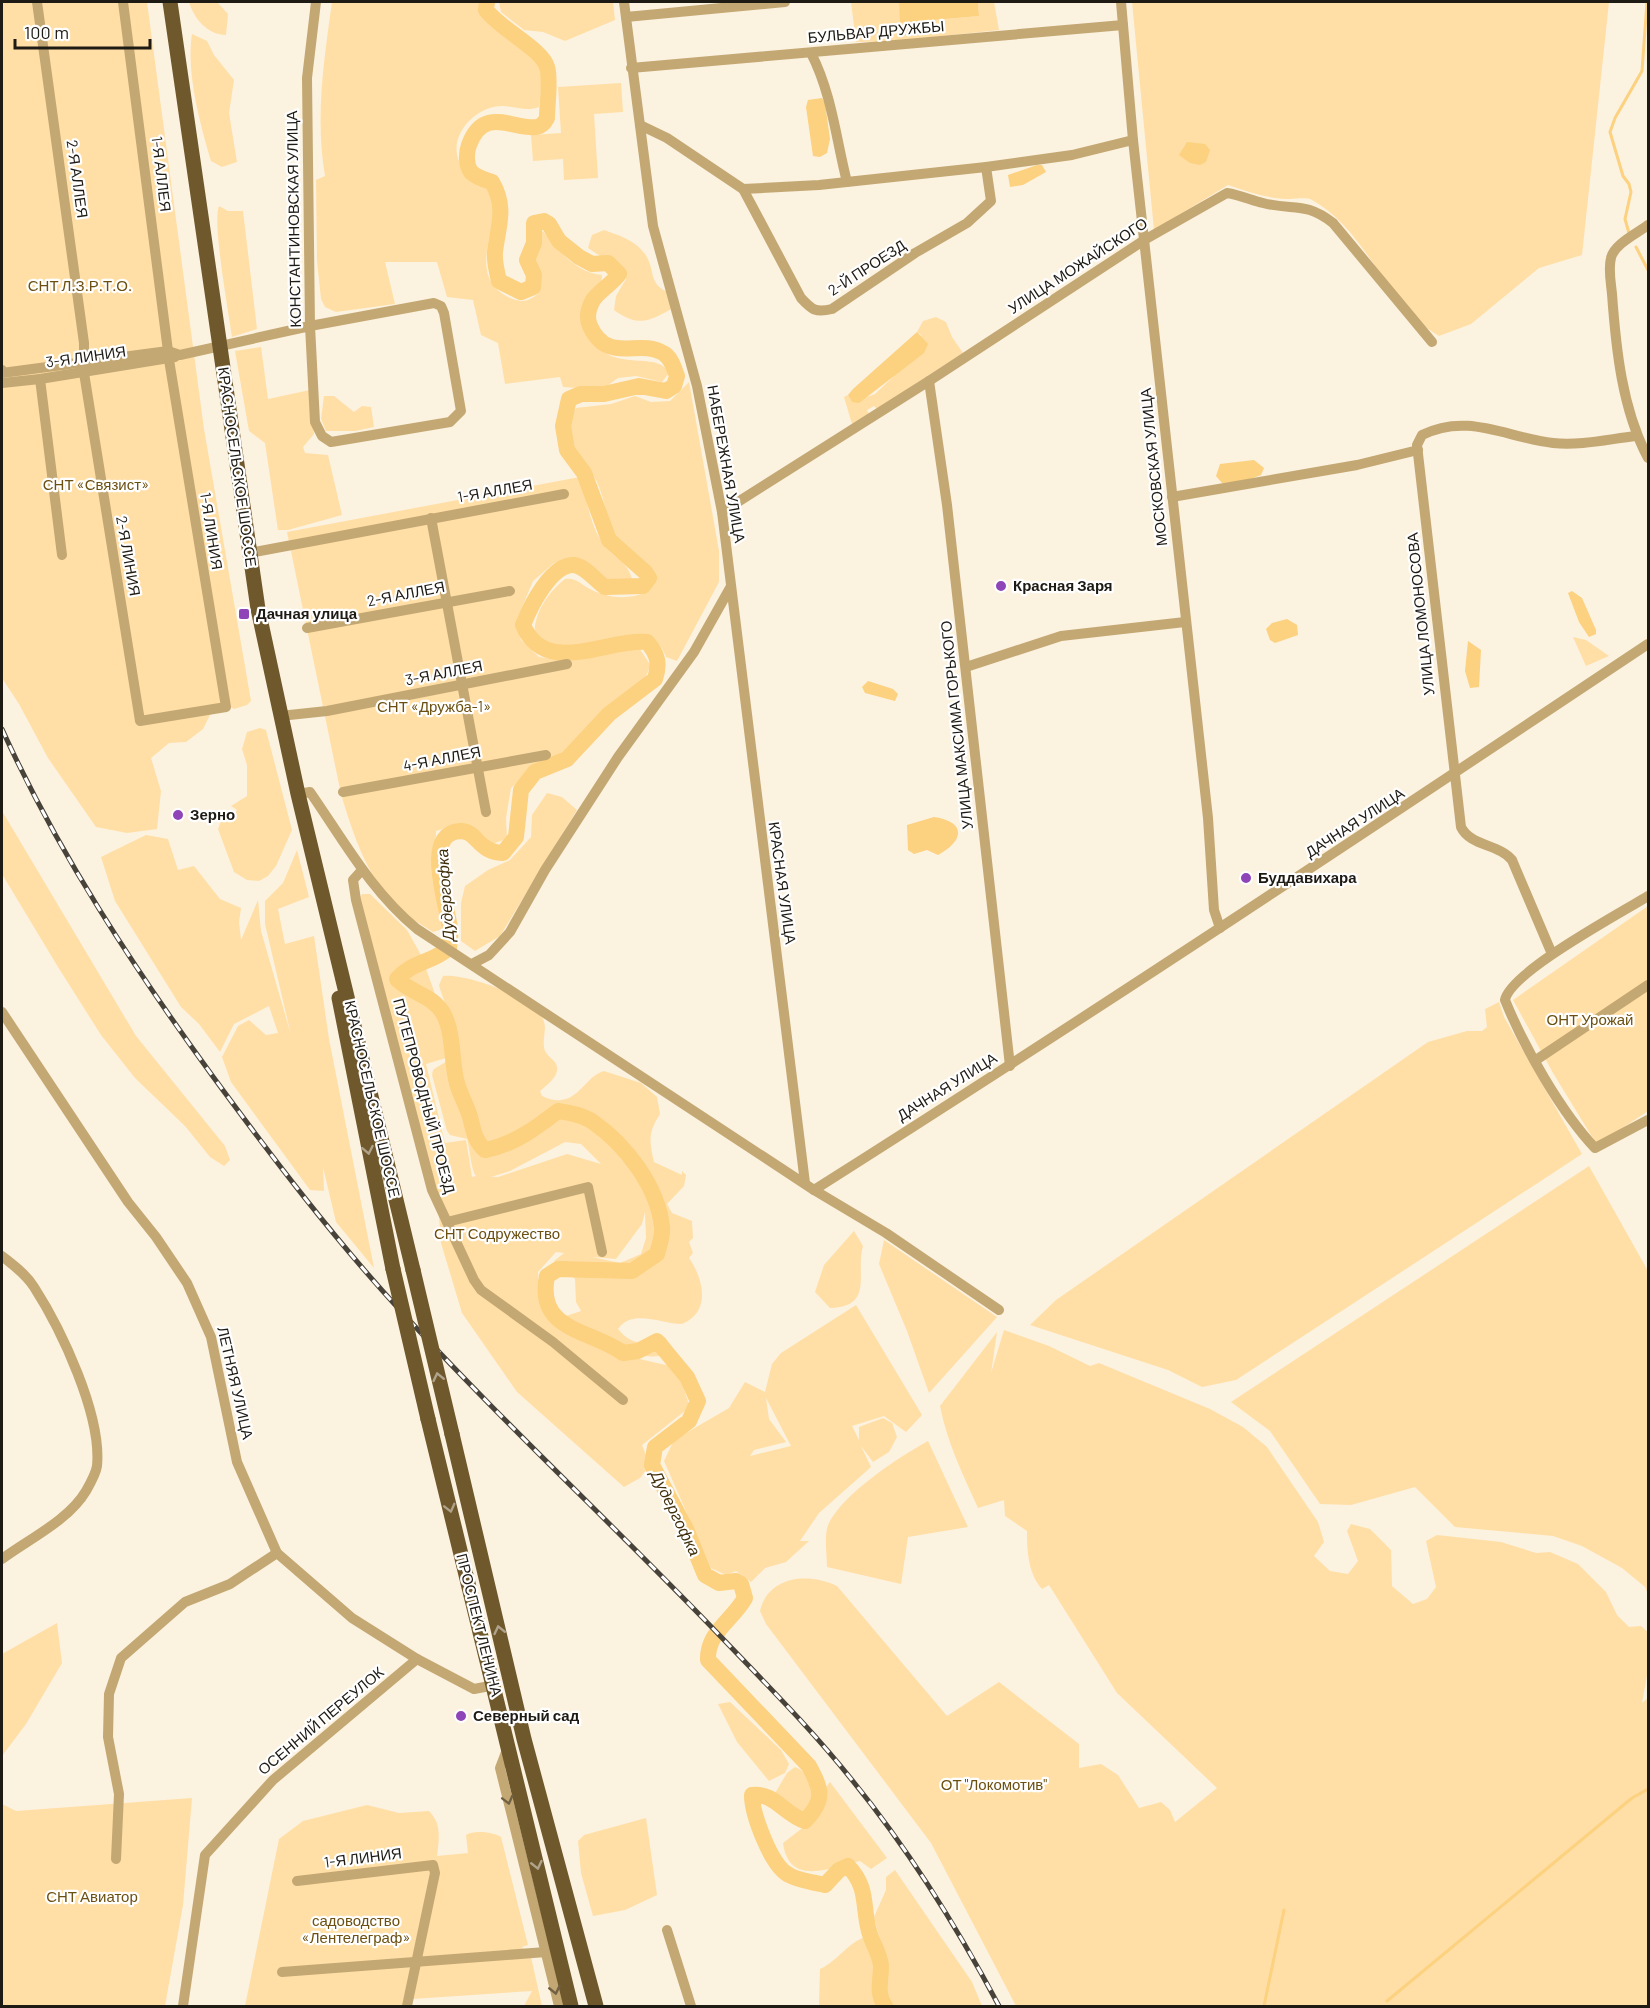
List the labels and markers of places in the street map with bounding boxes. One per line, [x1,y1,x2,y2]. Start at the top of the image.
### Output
place label: Красная Заря [1013,576,1113,594]
marker: Красная Заря [994,579,1008,593]
place label: Дачная улица [256,604,358,622]
marker: Дачная улица [237,607,251,621]
place label: Зерно [190,805,235,823]
marker: Зерно [171,808,185,822]
place label: Буддавихара [1258,868,1357,886]
marker: Буддавихара [1239,871,1253,885]
place label: Северный сад [473,1706,580,1724]
marker: Северный сад [454,1709,468,1723]

